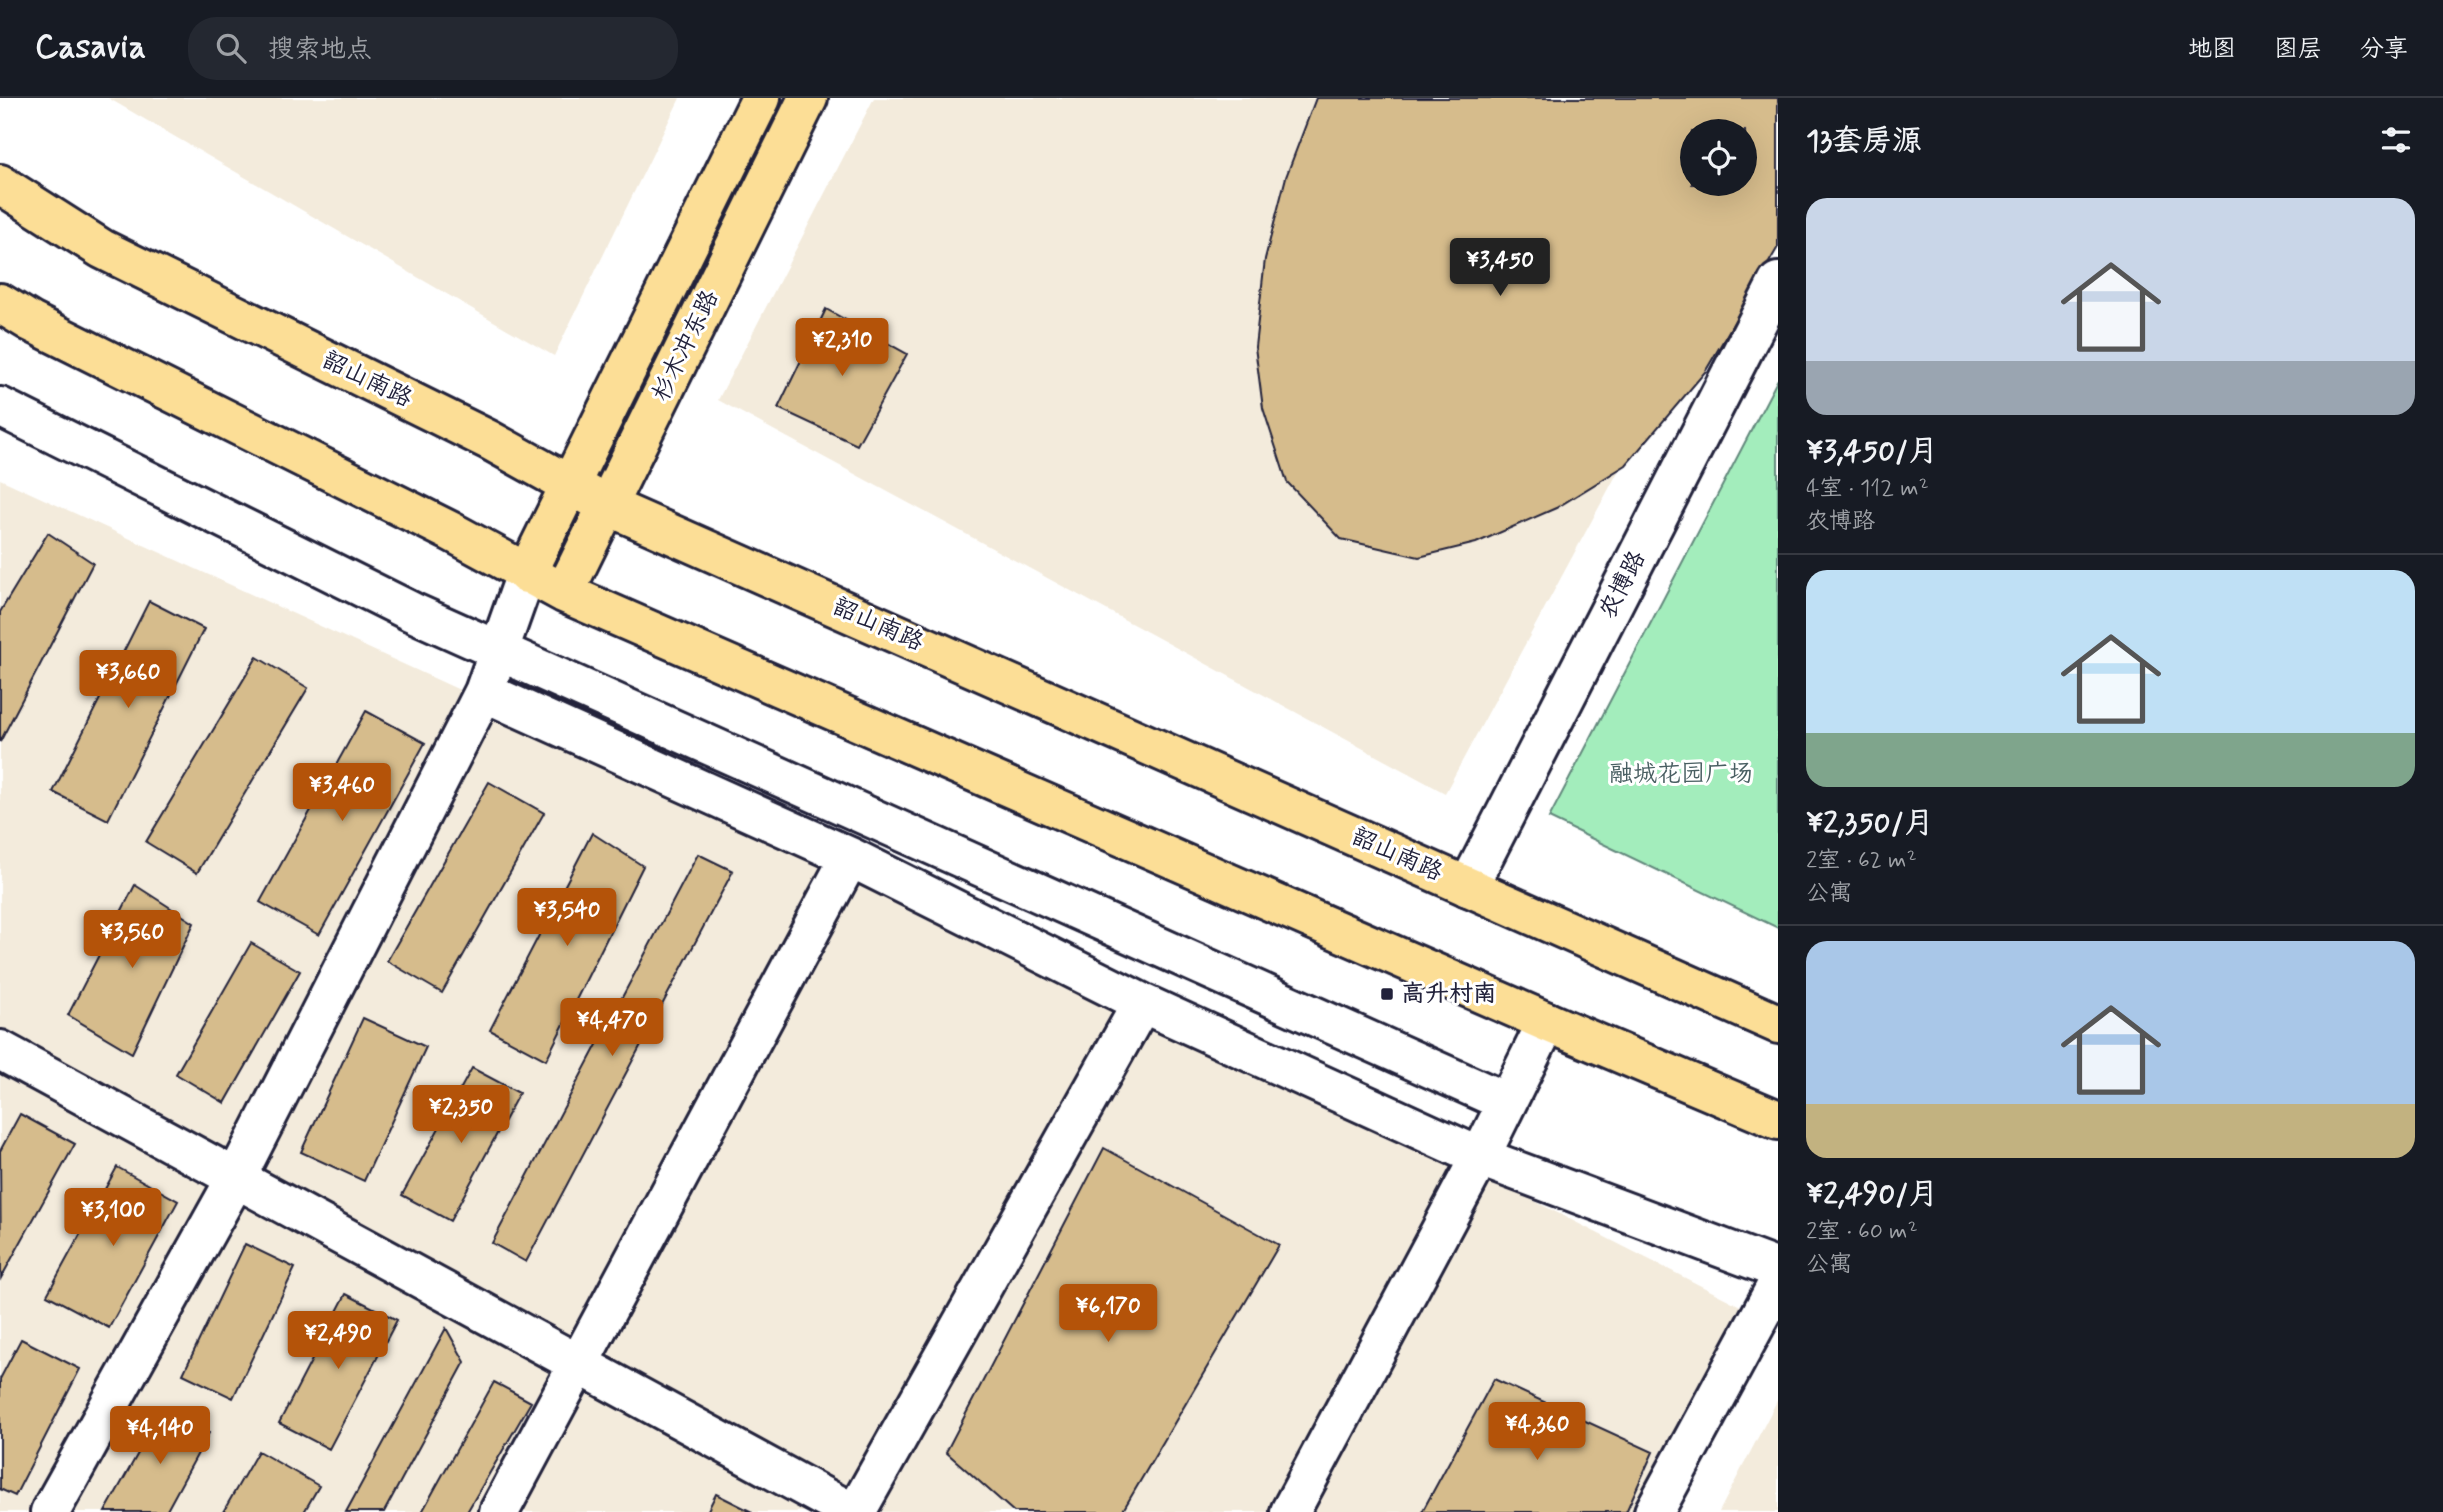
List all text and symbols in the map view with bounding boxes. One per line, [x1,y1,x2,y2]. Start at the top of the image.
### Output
search box [188,17,678,80]
text: Casavia [35,26,146,70]
icon: search [212,29,250,67]
text: 搜索地点 [268,33,372,67]
text: 地图 [2188,34,2236,65]
text: 图层 [2274,34,2322,65]
text: 分享 [2360,34,2408,65]
map controls [1680,119,1757,196]
button: locate [1680,119,1757,196]
icon: filters [2377,121,2415,159]
text: 13套房源 [1806,122,1922,161]
pin: ¥3,450 [1443,238,1557,298]
icon: home [2048,244,2174,370]
text: ¥3,450 [1466,246,1534,276]
street label: 杉木冲东路 [646,285,726,407]
pin: ¥2,310 [785,318,899,378]
text: ¥2,310 [811,326,873,356]
street label: 韶山南路 [317,345,417,415]
text: ¥3,450/月 [1806,432,1938,471]
text: 4室 · 112 m² [1806,474,1929,504]
text: 农博路 [1806,507,1875,537]
street label: 农博路 [1593,546,1653,624]
street label: 韶山南路 [828,591,928,659]
icon: home [2048,616,2174,742]
pin: ¥3,660 [71,650,185,710]
text: ¥3,660 [95,658,161,688]
park label: 融城花园广场 [1609,759,1753,790]
pin: ¥3,460 [285,764,399,823]
text: ¥3,460 [309,771,375,801]
text: ¥2,350/月 [1806,804,1934,843]
street label: 韶山南路 [1347,821,1447,889]
text: 2室 · 62 m² [1806,846,1917,876]
text: 公寓 [1806,879,1852,909]
pin: ¥3,540 [510,888,624,948]
text: ¥3,540 [533,896,601,926]
pin: ¥3,560 [75,910,189,970]
text: ¥3,560 [100,918,164,948]
place label: 高升村南 [1401,979,1497,1010]
marker: 高升村南 [1379,986,1395,1002]
icon: home [2048,987,2174,1113]
pin: ¥4,470 [555,998,669,1058]
text: ¥4,470 [576,1006,648,1036]
pin: ¥2,350 [404,1086,518,1145]
text: ¥2,350 [429,1093,493,1123]
text: ¥2,490/月 [1806,1175,1938,1214]
pin: ¥3,100 [56,1188,170,1248]
text: ¥3,100 [80,1196,146,1226]
text: 2室 · 60 m² [1806,1217,1918,1247]
text: 公寓 [1806,1250,1852,1280]
pin: ¥6,170 [1051,1284,1165,1344]
text: ¥6,170 [1075,1292,1141,1322]
pin: ¥2,490 [281,1312,395,1371]
text: ¥2,490 [304,1319,372,1349]
pin: ¥4,360 [1480,1402,1594,1462]
pin: ¥4,140 [103,1406,217,1466]
text: ¥4,360 [1504,1410,1570,1440]
text: ¥4,140 [126,1414,194,1444]

